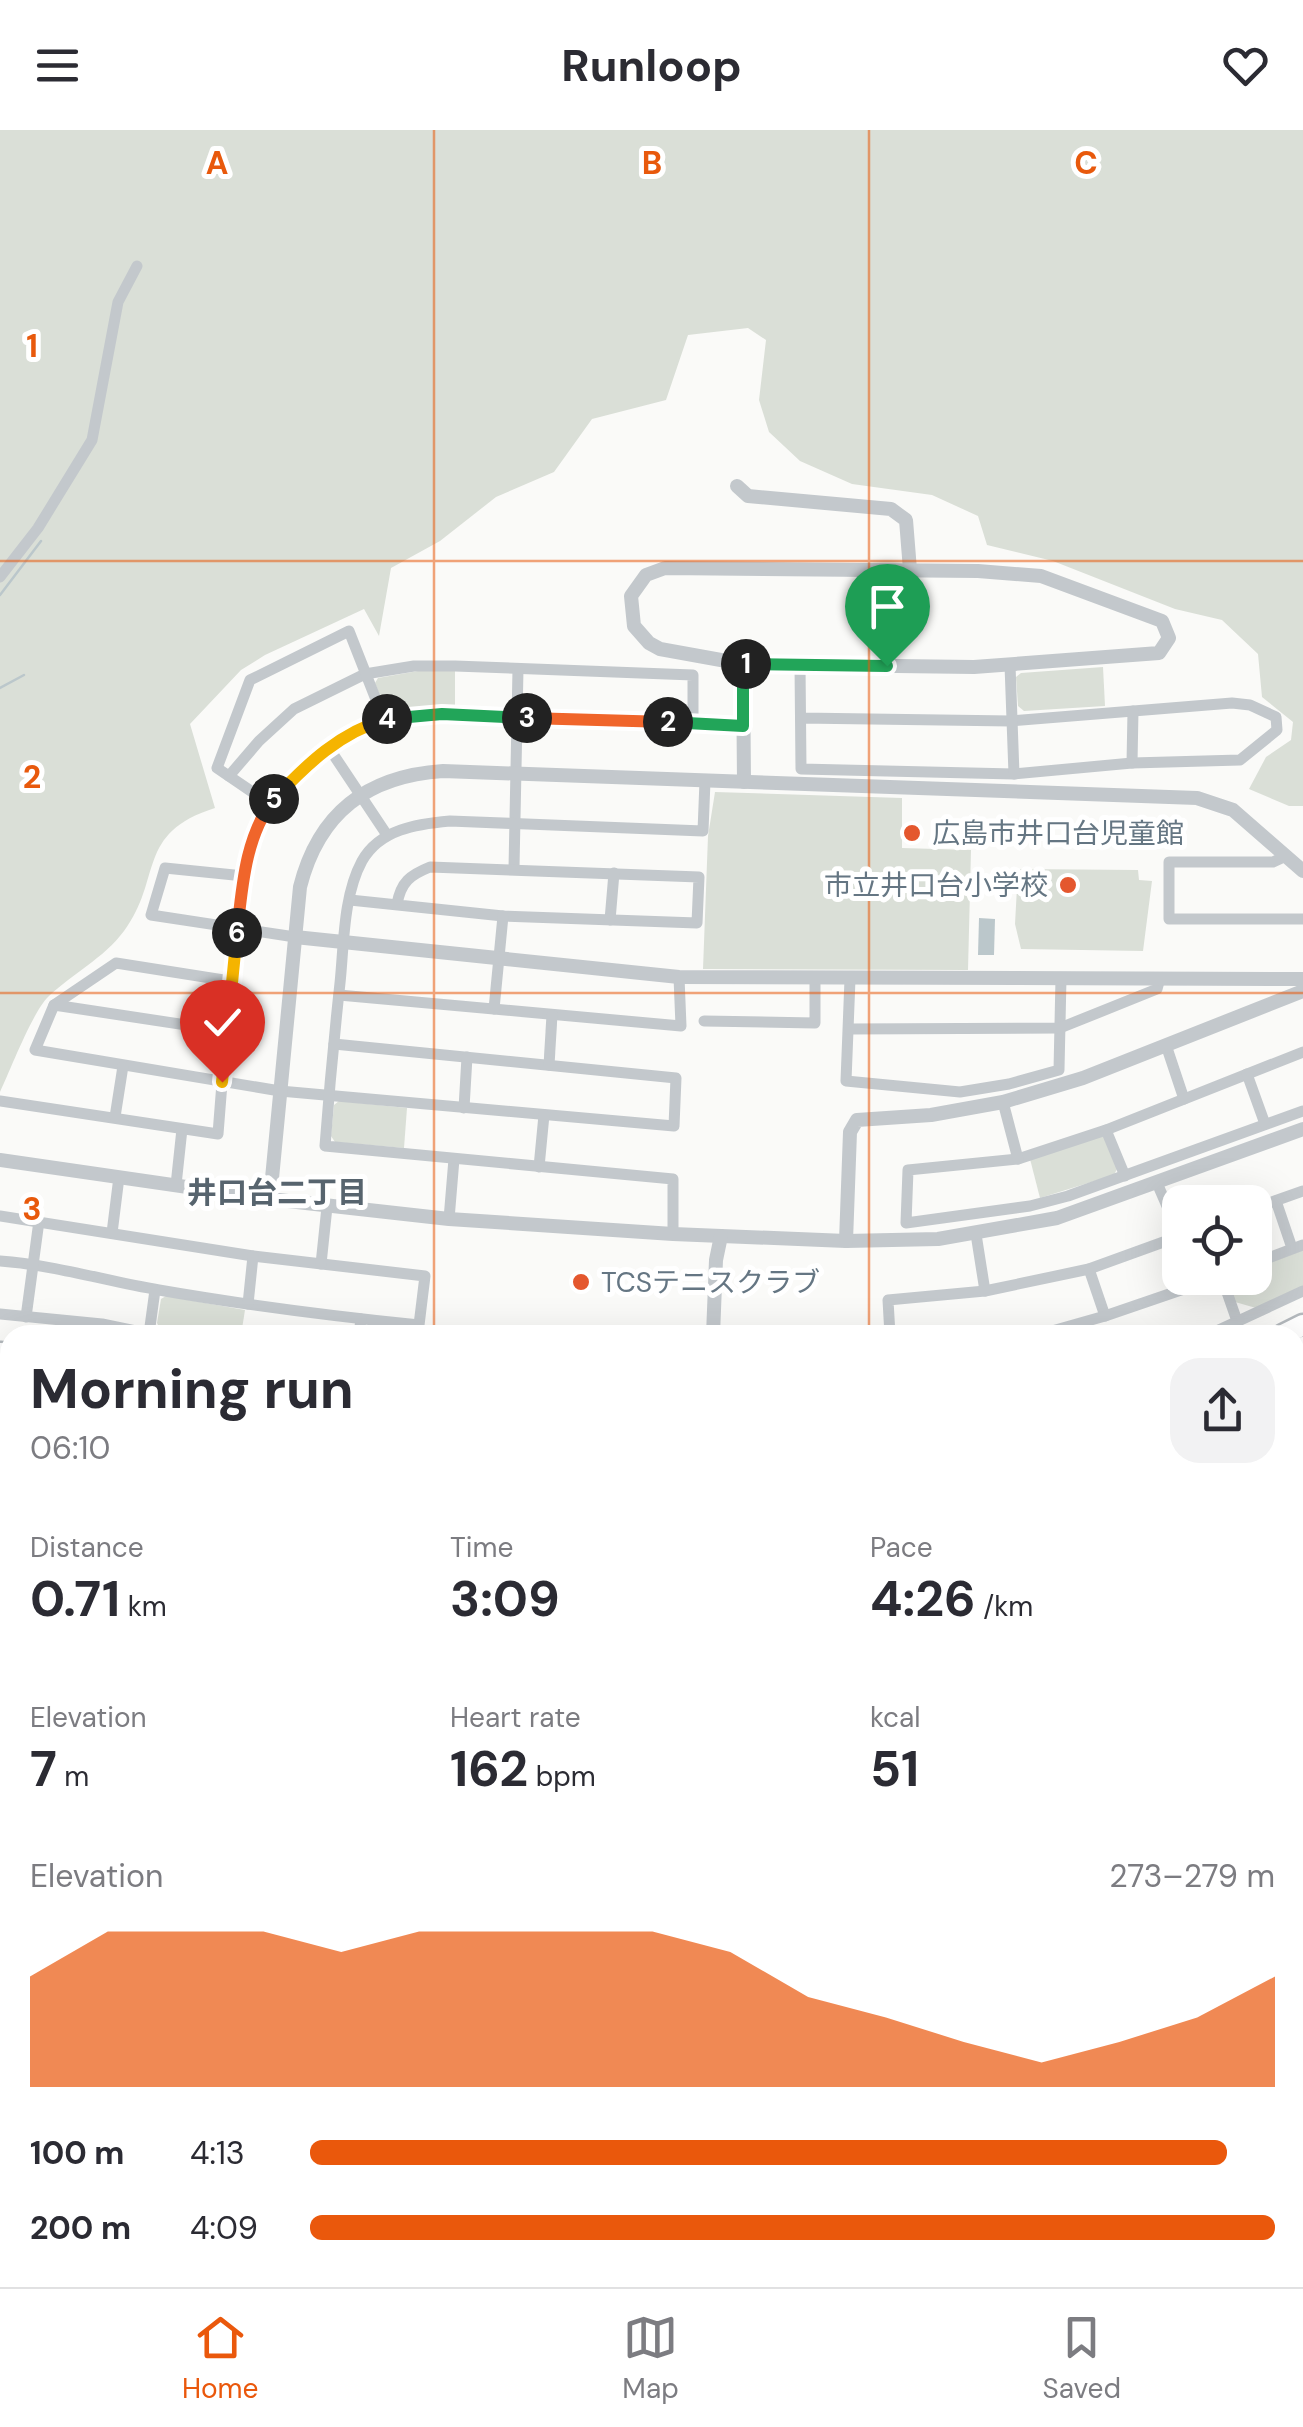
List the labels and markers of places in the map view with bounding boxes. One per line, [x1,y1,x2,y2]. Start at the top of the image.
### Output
pin [845,564,930,667]
pin: 1 [721,639,771,689]
pin: 3 [502,693,552,743]
pin: 4 [362,694,412,744]
pin: 2 [643,697,693,747]
pin: 5 [249,774,299,824]
place label: 広島市井口台児童館 [932,815,1184,852]
marker: 広島市井口台児童館 [901,822,923,844]
place label: 市立井口台小学校 [824,867,1048,904]
marker: 市立井口台小学校 [1057,874,1079,896]
pin: 6 [212,908,262,958]
pin [180,980,265,1083]
place label: TCSテニスクラブ [601,1264,820,1301]
marker: TCSテニスクラブ [570,1271,592,1293]

